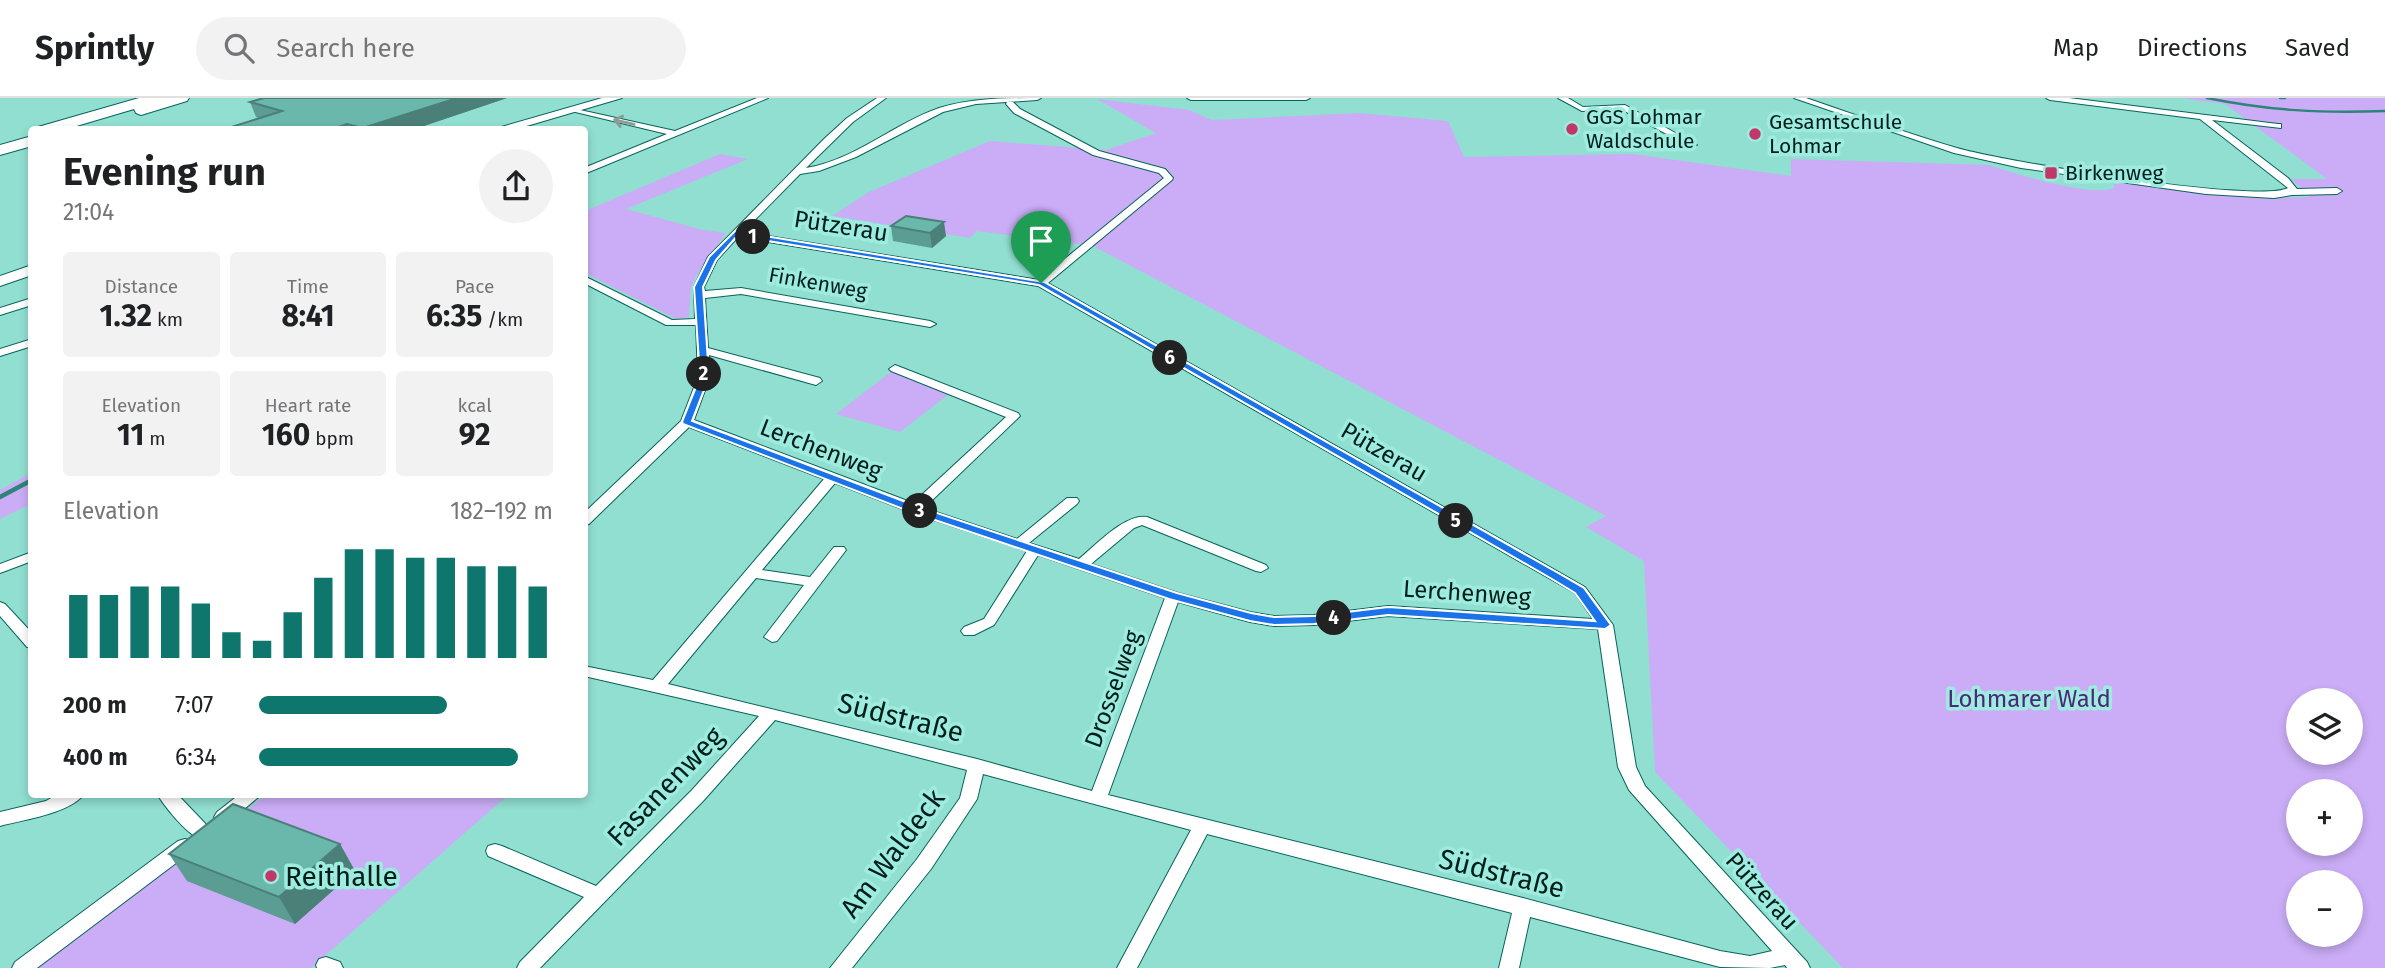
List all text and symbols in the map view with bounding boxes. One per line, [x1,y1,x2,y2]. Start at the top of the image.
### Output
search box [196,17,686,80]
text: Sprintly [35,28,154,68]
icon: search [220,29,258,67]
text: Search here [276,33,415,64]
text: Map [2053,34,2099,62]
text: Directions [2137,34,2247,62]
text: Saved [2285,34,2350,62]
place label: GGS Lohmar Waldschule [1586,104,1702,154]
place label: Gesamtschule Lohmar [1769,109,1902,159]
one-way arrow [613,115,636,128]
marker: GGS Lohmar Waldschule [1564,121,1580,137]
marker: Gesamtschule Lohmar [1747,126,1763,142]
text: Evening run [63,149,266,195]
button: share [479,149,553,223]
place label: Birkenweg [2065,160,2164,186]
marker: Birkenweg [2043,165,2059,181]
text: 21:04 [63,198,114,226]
street label: Pützerau [792,205,890,247]
pin [1011,211,1071,283]
pin: 1 [736,220,770,254]
icon: arrive [1022,222,1060,260]
text: 1 [748,225,757,248]
street label: Finkenweg [767,262,869,304]
text: Distance [104,275,178,298]
text: Time [287,275,329,298]
text: Pace [455,275,494,298]
text: 1.32 [100,298,152,334]
text: 8:41 [281,298,335,334]
text: 6:35 [426,298,482,334]
text: km [152,308,183,331]
text: /km [482,308,523,331]
pin: 6 [1152,341,1188,376]
text: 6 [1164,346,1175,369]
pin: 2 [686,356,722,392]
text: 2 [699,362,708,385]
text: Elevation [102,394,181,417]
text: Heart rate [265,394,351,417]
text: kcal [458,394,492,417]
street label: Lerchenweg [756,413,886,485]
street label: Pützerau [1336,416,1432,488]
text: 11 [117,417,144,453]
text: 160 [262,417,310,453]
text: 92 [459,417,491,453]
text: m [144,427,166,450]
text: bpm [310,427,354,450]
pin: 3 [902,494,937,528]
text: Elevation [63,497,159,525]
text: 182–192 m [450,497,553,525]
text: 3 [915,499,924,522]
pin: 5 [1438,504,1474,538]
text: 5 [1450,509,1461,532]
street label: Lerchenweg [1402,575,1533,611]
pin: 4 [1316,601,1352,636]
text: 4 [1328,606,1339,629]
street label: Drosselweg [1079,626,1147,752]
park label: Lohmarer Wald [1947,685,2111,713]
street label: Südstraße [835,686,967,749]
map controls [2286,688,2363,947]
button: layers [2286,688,2363,765]
text: 200 m [63,691,127,719]
text: 7:07 [175,691,213,719]
street label: Fasanenweg [600,720,731,853]
text: 400 m [63,743,128,771]
text: 6:34 [175,743,217,771]
button: + [2286,779,2363,856]
street label: Am Waldeck [833,782,952,924]
street label: Südstraße [1436,842,1568,905]
street label: Pützerau [1720,846,1804,936]
place label: Reithalle [285,860,398,893]
marker: Reithalle [263,868,279,884]
button: − [2286,870,2363,947]

